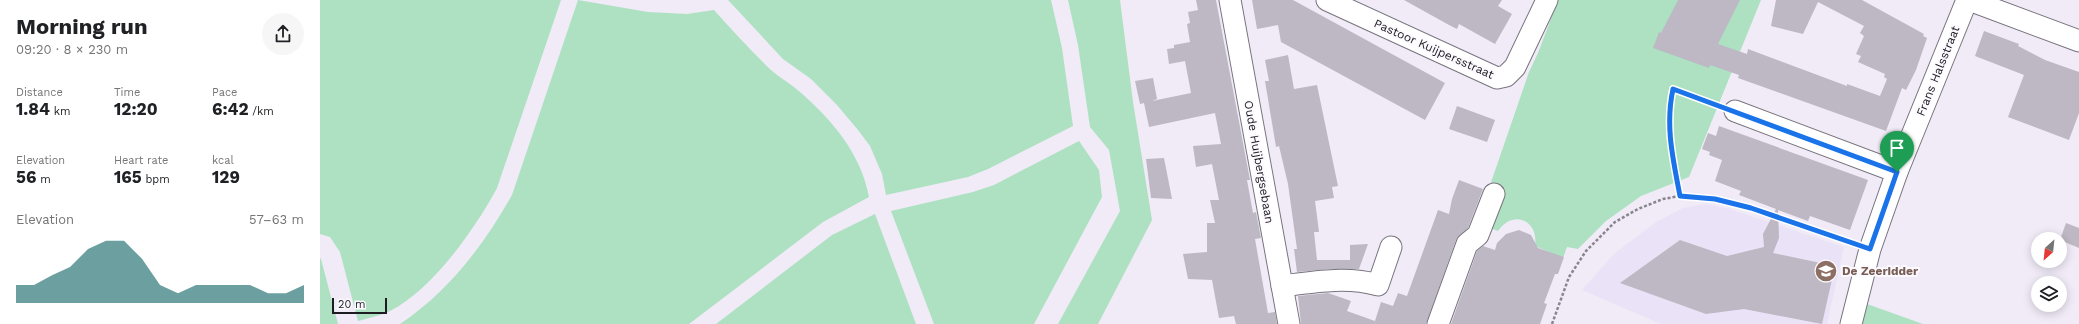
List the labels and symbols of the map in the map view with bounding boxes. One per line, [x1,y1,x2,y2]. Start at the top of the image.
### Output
street label: Pastoor Kuijpersstraat [1372,16,1496,82]
street label: Frans Halsstraat [1913,24,1963,118]
street label: Oude Huijbergsebaan [1241,99,1277,225]
pin [1880,131,1914,172]
north arrow [2031,232,2067,268]
school or university icon: De Zeeridder [1813,258,1839,284]
place label: De Zeeridder [1842,264,1919,278]
scale bar [332,296,387,315]

